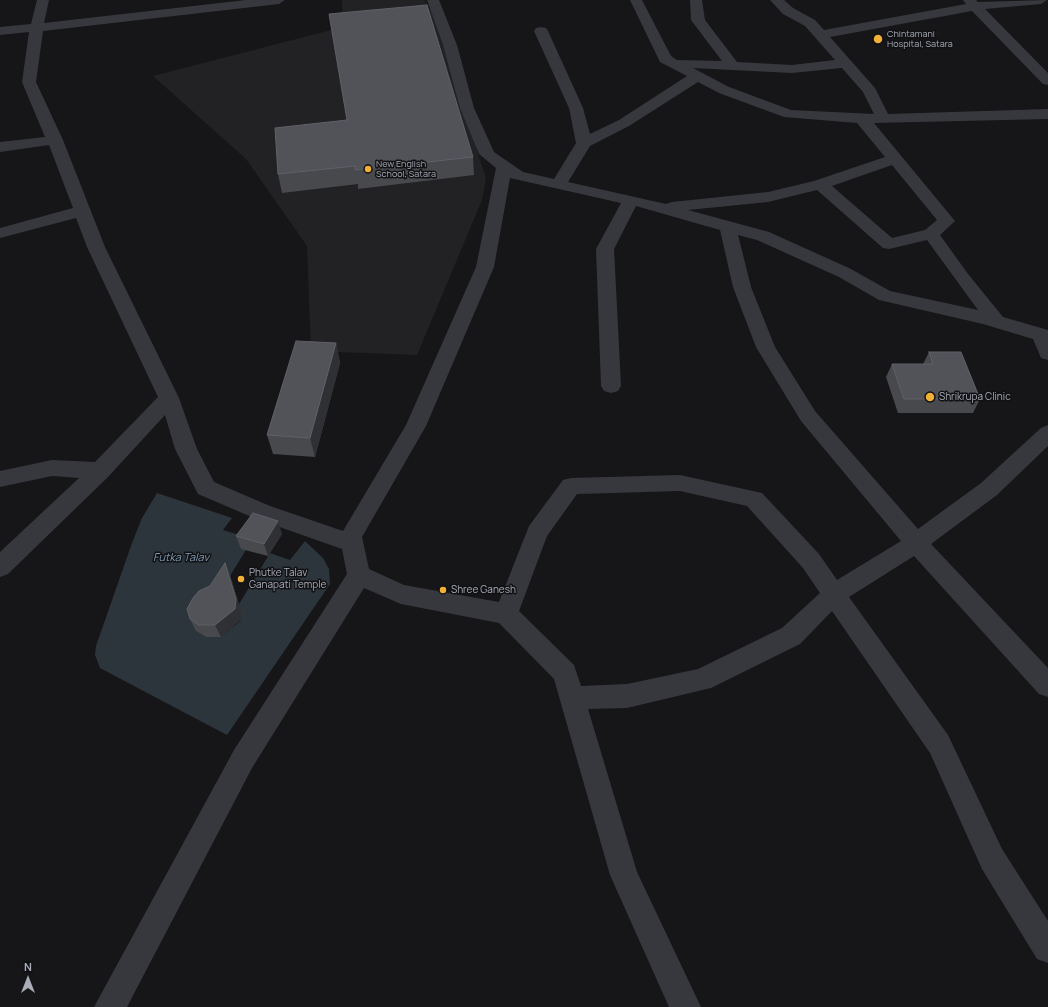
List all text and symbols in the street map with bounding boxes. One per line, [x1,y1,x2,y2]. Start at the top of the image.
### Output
place label: Chintamani Hospital, Satara [887,29,953,50]
marker: Chintamani Hospital, Satara [872,33,884,45]
place label: New English School, Satara [376,159,436,180]
marker: New English School, Satara [363,164,373,174]
marker: Shrikrupa Clinic [924,391,936,403]
place label: Shrikrupa Clinic [939,391,1011,403]
water label: Futka Talav [153,551,209,565]
place label: Phutke Talav Ganapati Temple [249,567,326,590]
marker: Phutke Talav Ganapati Temple [236,574,246,584]
place label: Shree Ganesh [451,584,516,596]
marker: Shree Ganesh [438,585,448,595]
north arrow [8,959,48,999]
text: N [24,959,32,974]

